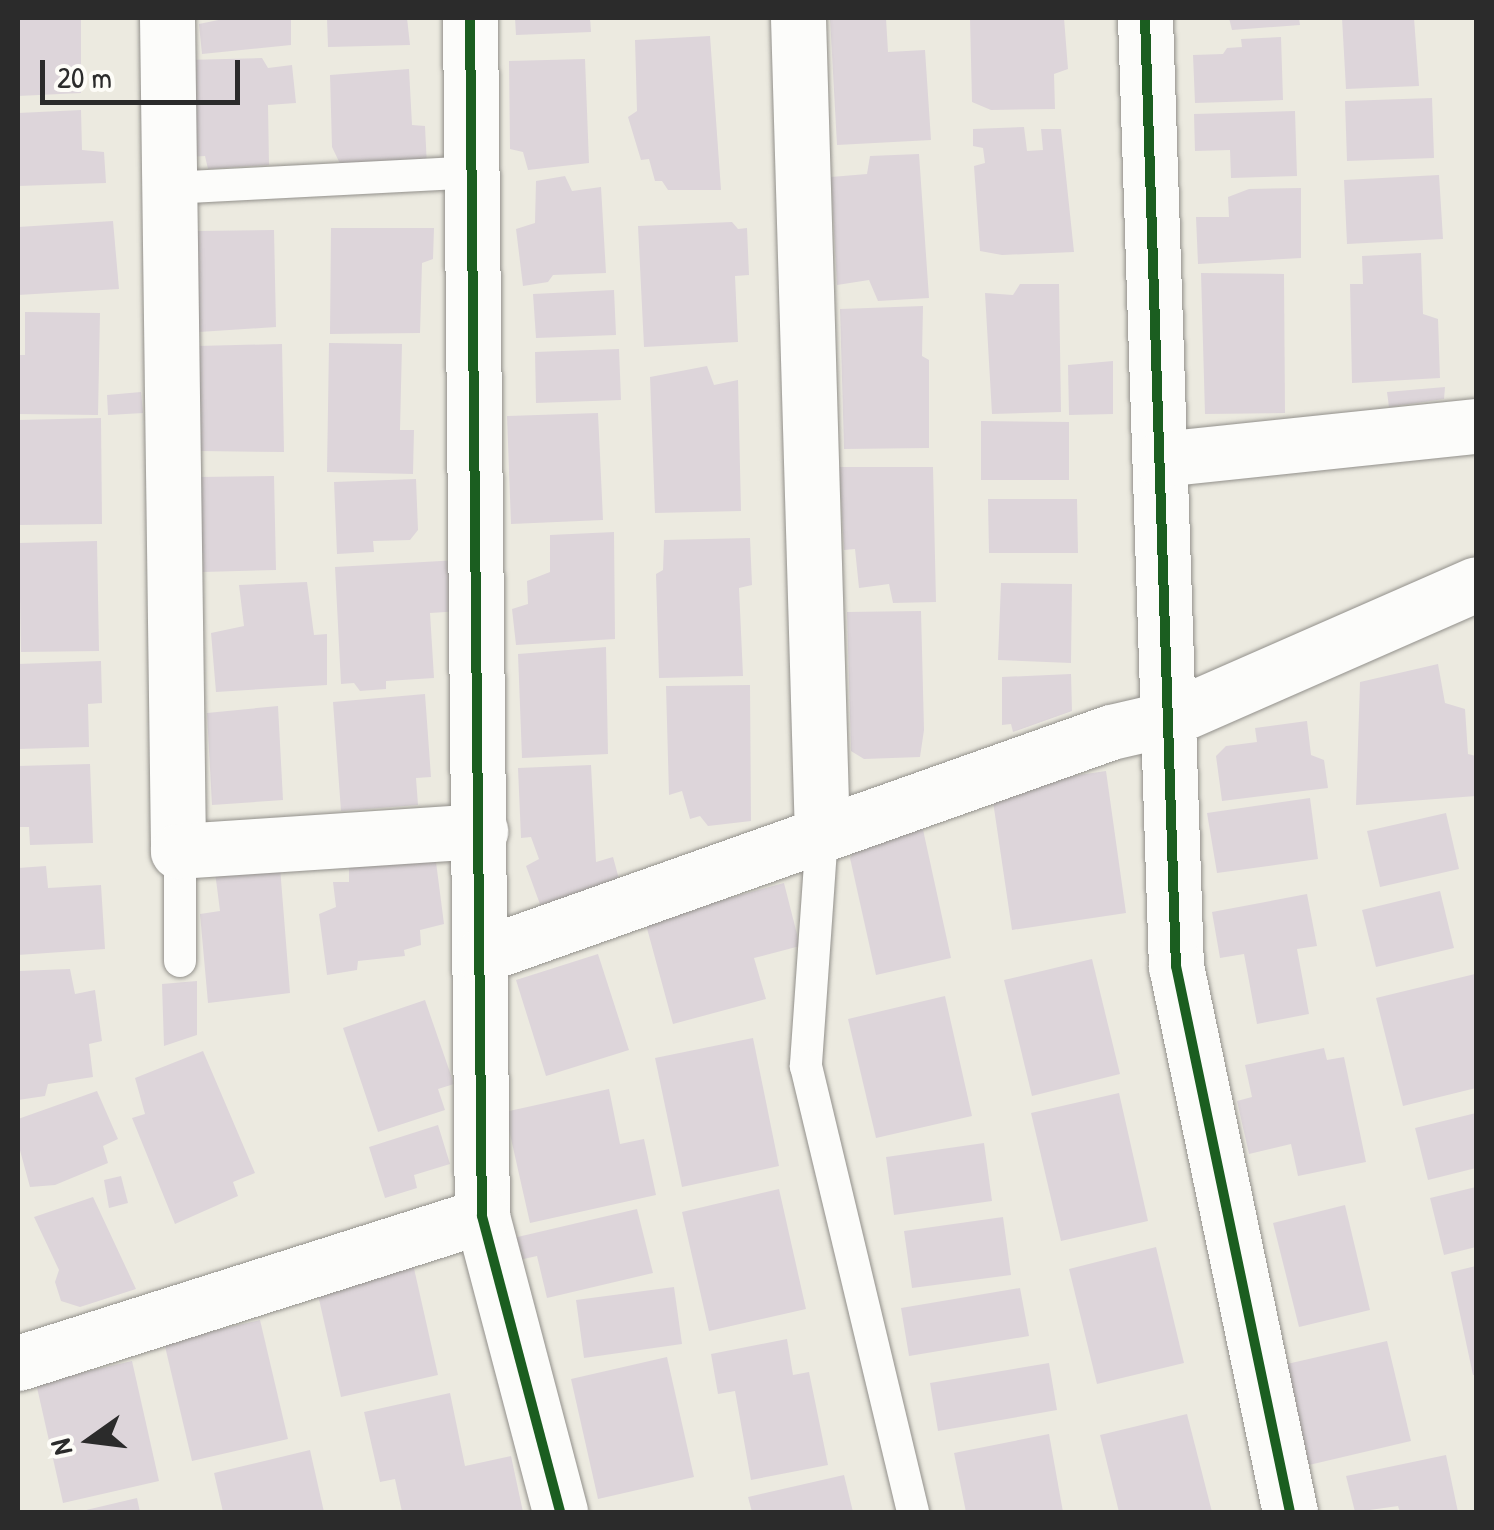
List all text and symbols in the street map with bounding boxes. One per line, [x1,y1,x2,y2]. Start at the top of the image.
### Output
scale bar [45,40,245,102]
text: 20 m [57,57,112,97]
north arrow [40,1390,140,1490]
text: N [41,1435,81,1459]

